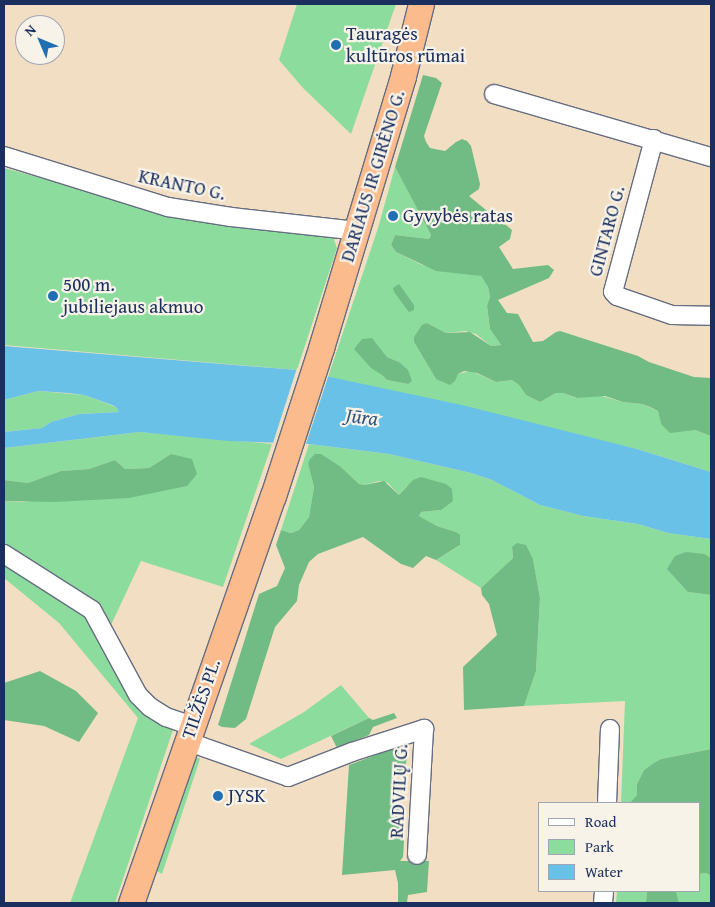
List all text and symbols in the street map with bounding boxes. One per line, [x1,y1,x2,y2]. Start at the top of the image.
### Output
north arrow [15,15,65,65]
text: N [20,20,40,40]
place label: Tauragės kultūros rūmai [346,23,465,67]
marker: Tauragės kultūros rūmai [330,39,342,51]
street label: DARIAUS IR GIRĖNO G. [336,87,410,265]
street label: KRANTO G. [136,165,228,205]
street label: GINTARO G. [584,183,630,279]
place label: Gyvybės ratas [403,205,513,227]
marker: Gyvybės ratas [387,210,399,222]
place label: 500 m. jubiliejaus akmuo [63,274,203,318]
marker: 500 m. jubiliejaus akmuo [47,290,59,302]
water label: Jūra [345,402,379,430]
street label: TILŽĖS PL. [177,656,225,742]
street label: RADVILŲ G. [385,743,413,839]
place label: JYSK [228,785,266,807]
marker: JYSK [212,790,224,802]
legend [538,802,700,892]
text: Road [585,811,616,832]
text: Park [585,836,614,857]
text: Water [585,861,623,882]

